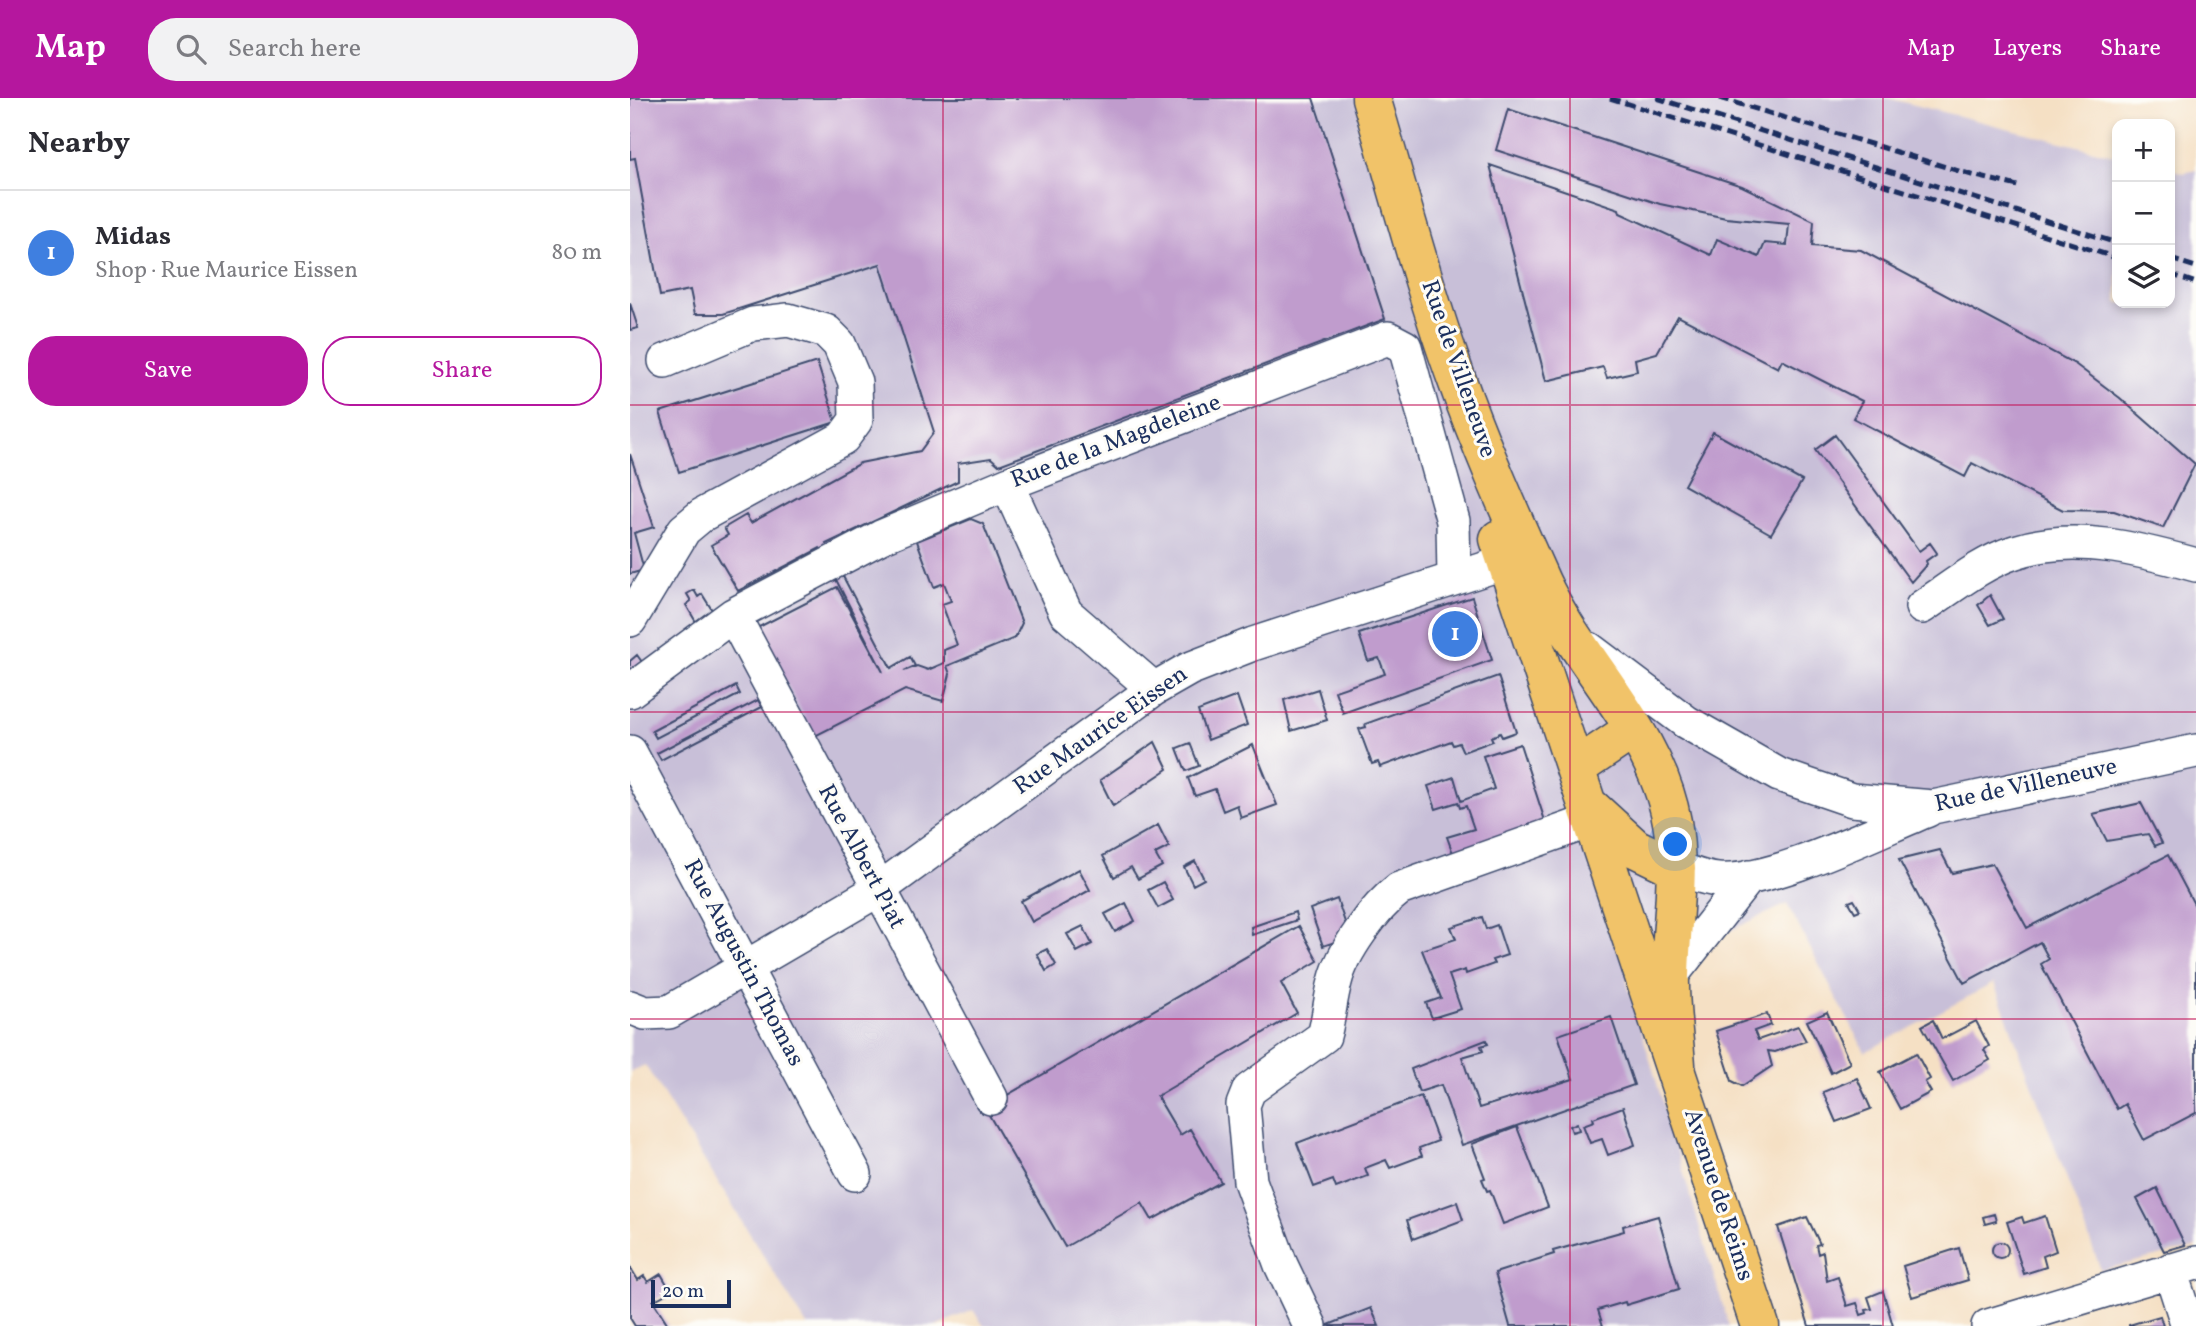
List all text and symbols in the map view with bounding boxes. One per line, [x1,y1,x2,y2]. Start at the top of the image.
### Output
search box [148,18,638,81]
text: Map [35,26,106,72]
icon: search [172,30,210,68]
text: Search here [228,31,361,67]
text: Map [1907,32,1955,66]
text: Layers [1993,32,2062,66]
text: Share [2100,32,2161,66]
map controls [2112,119,2175,308]
button: + [2112,119,2175,182]
text: Nearby [28,123,130,165]
button: − [2112,182,2175,245]
text: Midas [95,219,171,255]
text: 1 [46,237,56,269]
text: 80 m [552,237,602,269]
button: layers [2112,245,2175,308]
text: Shop · Rue Maurice Eissen [95,255,358,287]
street label: Rue de Villeneuve [1412,276,1504,462]
button: Save [28,336,308,406]
button: Share [322,336,602,406]
street label: Rue de la Magdeleine [1006,386,1226,498]
pin: 1 [1432,608,1478,660]
street label: Rue Maurice Eissen [1007,658,1195,804]
street label: Rue de Villeneuve [1932,750,2120,822]
street label: Rue Albert Piat [809,779,913,935]
your location [1658,827,1692,861]
street label: Rue Augustin Thomas [674,853,812,1073]
street label: Avenue de Reims [1674,1105,1762,1285]
scale bar [651,1277,732,1309]
text: 20 m [662,1279,704,1305]

